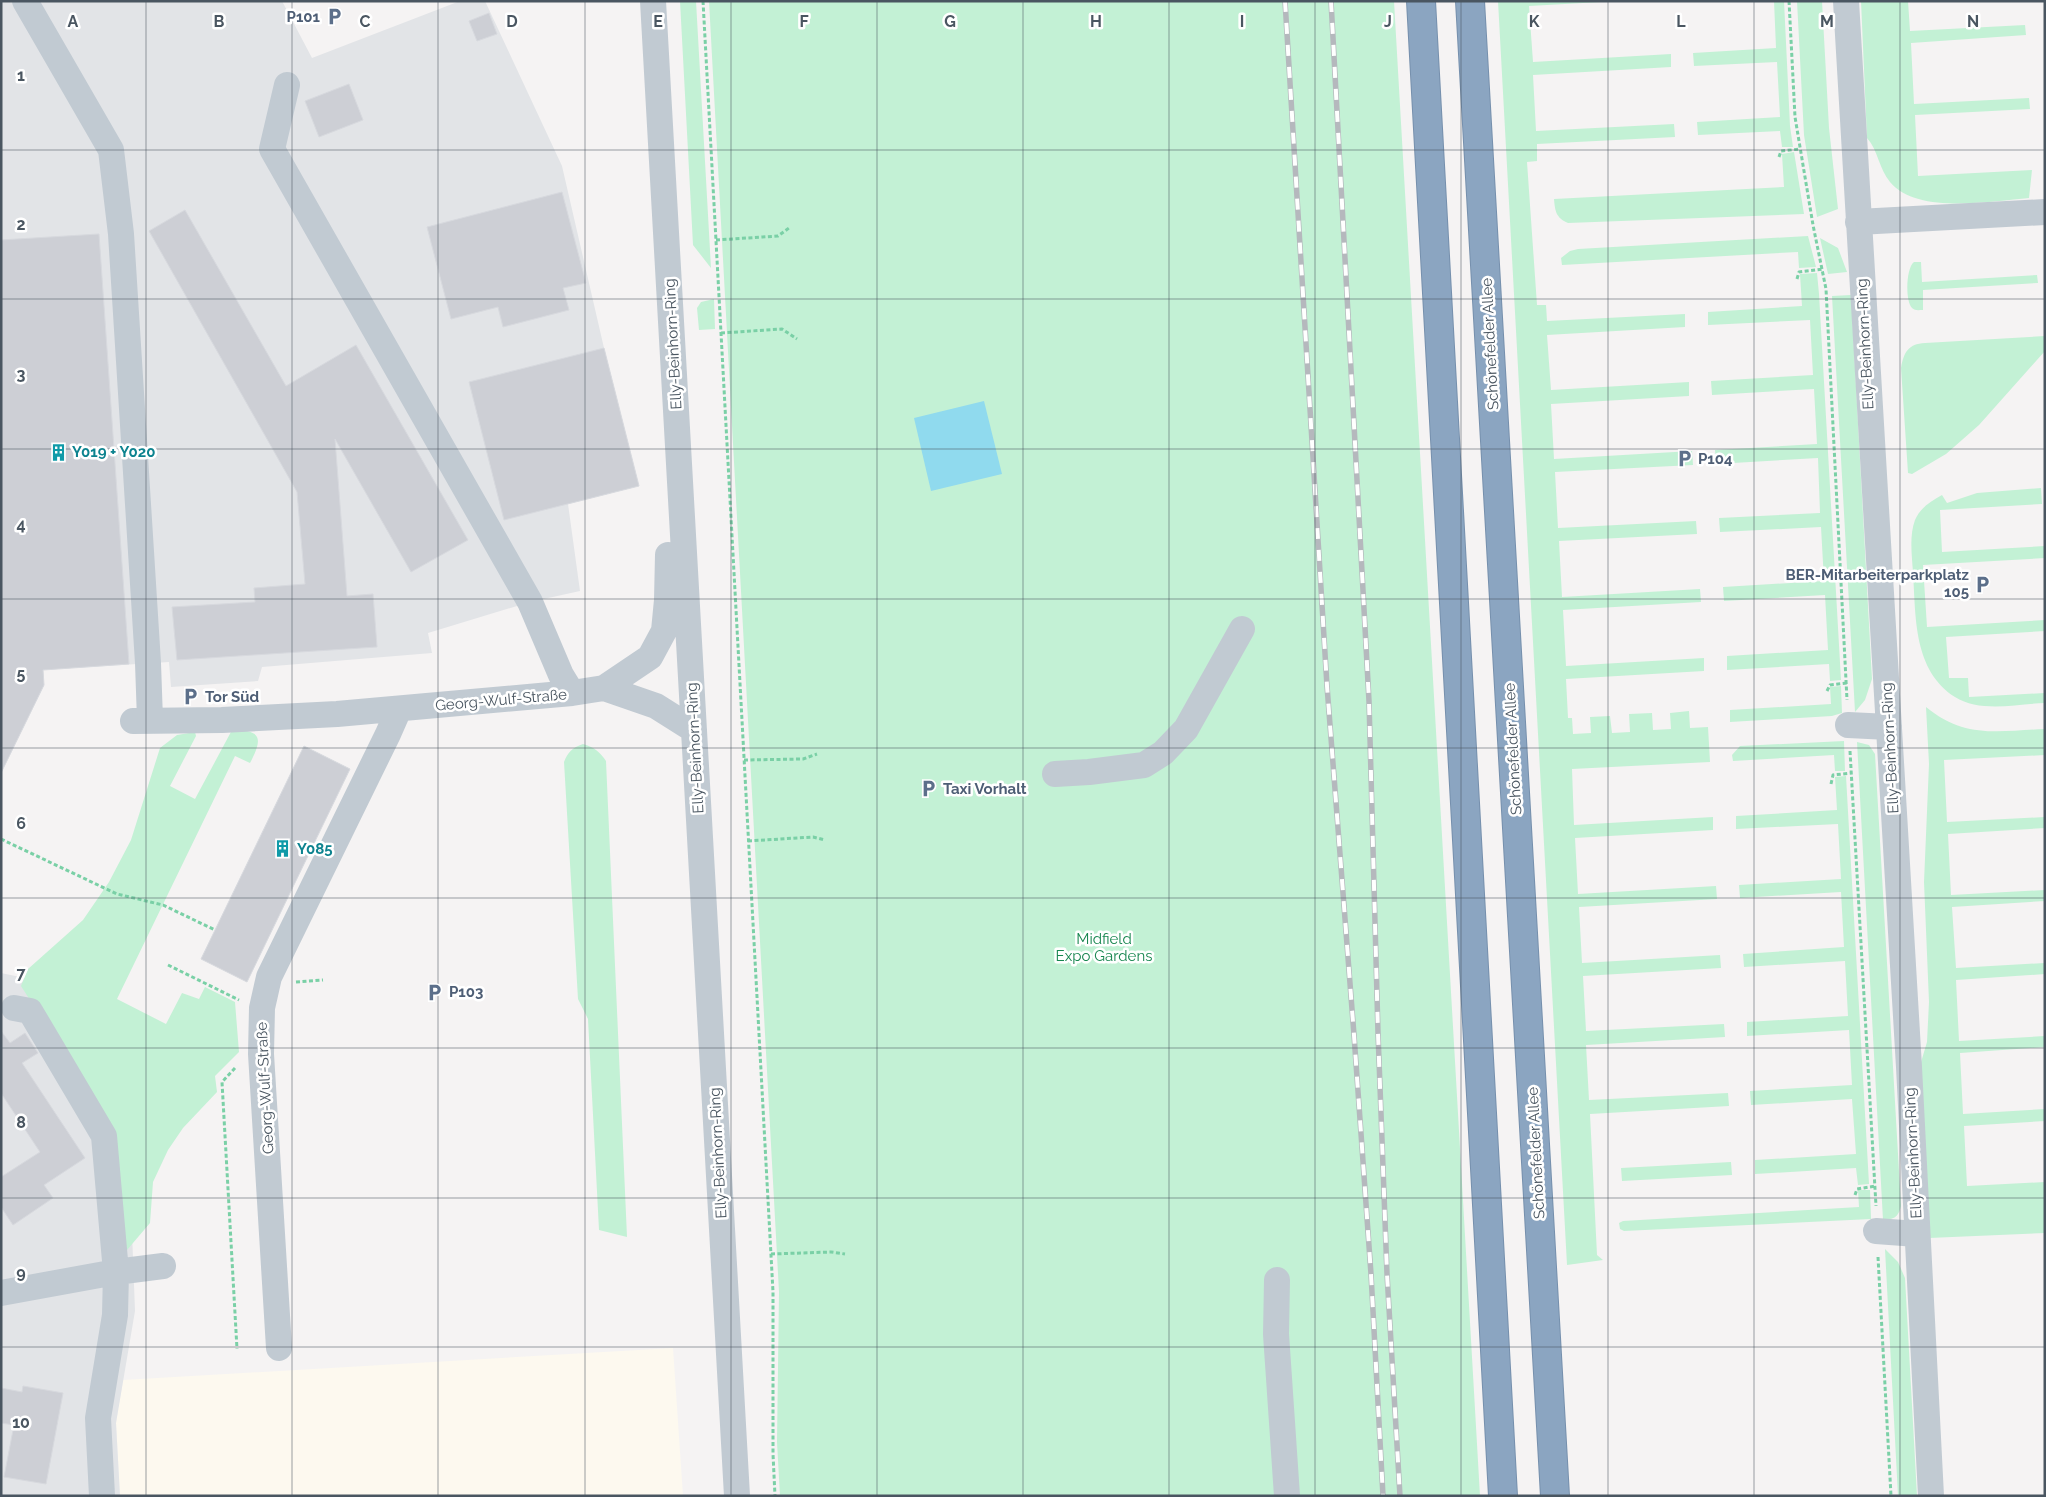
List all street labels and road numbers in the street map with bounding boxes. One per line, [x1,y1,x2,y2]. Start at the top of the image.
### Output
street label: Schönefelder Allee [1478,277,1502,411]
street label: Elly-Beinhorn-Ring [661,278,685,410]
street label: Elly-Beinhorn-Ring [1853,278,1877,410]
street label: Elly-Beinhorn-Ring [683,682,707,814]
street label: Schönefelder Allee [1501,682,1525,816]
street label: Elly-Beinhorn-Ring [1878,682,1902,814]
street label: Georg-Wulf-Straße [434,685,568,715]
street label: Georg-Wulf-Straße [253,1021,277,1154]
street label: Schönefelder Allee [1524,1086,1548,1220]
street label: Elly-Beinhorn-Ring [706,1087,730,1219]
street label: Elly-Beinhorn-Ring [1901,1087,1925,1219]

